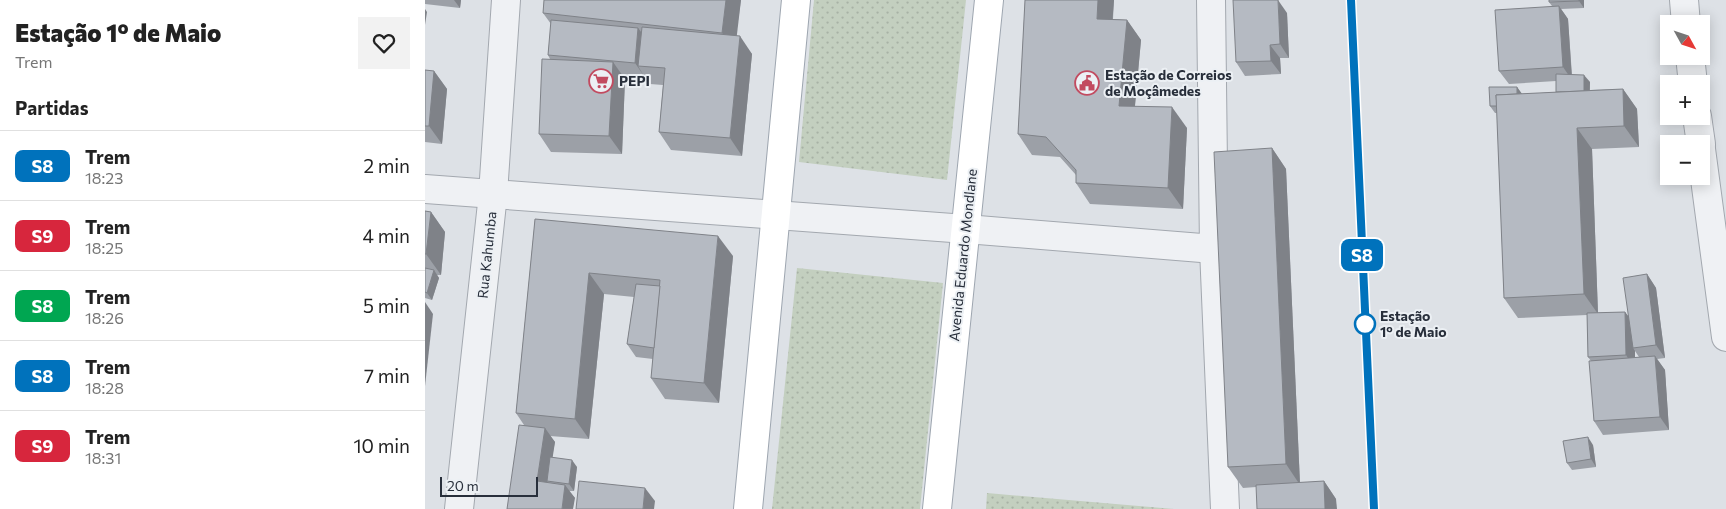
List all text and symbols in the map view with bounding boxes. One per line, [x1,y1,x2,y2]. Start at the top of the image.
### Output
north arrow [1660,15,1710,65]
map controls [1660,15,1710,185]
button: heart [358,17,410,69]
text: Estação 1º de Maio [15,18,221,47]
text: Trem [15,52,52,71]
place label: Estação de Correios de Moçâmedes [1105,66,1232,99]
supermarket icon: PEPI [588,68,614,94]
public building icon: Estação de Correios de Moçâmedes [1074,70,1100,96]
place label: PEPI [619,72,650,89]
button: + [1660,75,1710,125]
text: Partidas [15,96,88,119]
button: − [1660,135,1710,185]
text: Trem [85,145,130,168]
text: 2 min [363,154,410,177]
text: S8 [32,155,53,177]
text: 18:23 [85,168,123,187]
street label: Avenida Eduardo Mondlane [945,168,980,342]
street label: Rua Kahumba [473,211,500,299]
text: Trem [85,215,130,238]
text: 4 min [363,224,410,247]
text: S9 [32,225,53,247]
text: 18:25 [85,238,123,257]
line badge: S8 [1339,239,1385,271]
text: S8 [1351,244,1373,266]
text: Trem [85,285,130,308]
text: 5 min [363,294,410,317]
text: S8 [32,295,53,317]
place label: Estação 1º de Maio [1380,307,1447,340]
text: 18:26 [85,308,124,327]
marker: Estação 1º de Maio [1354,313,1376,335]
text: Trem [85,355,130,378]
text: 7 min [364,364,410,387]
text: S8 [32,365,53,387]
text: 18:28 [85,378,124,397]
text: Trem [85,425,130,448]
text: 10 min [353,434,410,457]
text: S9 [32,435,53,457]
text: 18:31 [85,448,121,467]
scale bar [440,474,537,497]
text: 20 m [447,477,479,494]

